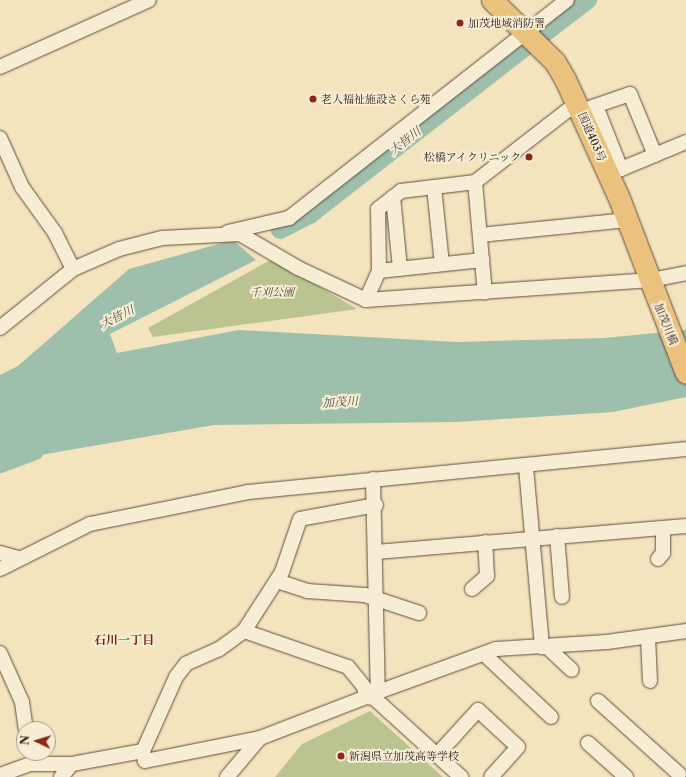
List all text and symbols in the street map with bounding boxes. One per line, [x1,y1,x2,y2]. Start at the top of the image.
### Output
place label: 加茂地域消防署 [468,16,545,30]
marker: 加茂地域消防署 [455,18,465,28]
place label: 老人福祉施設さくら苑 [321,92,431,106]
marker: 老人福祉施設さくら苑 [308,94,318,104]
street label: 国道403号 [575,110,609,164]
water label: 大皆川 [386,124,424,158]
place label: 松橋アイクリニック [422,150,521,164]
marker: 松橋アイクリニック [524,152,534,162]
park label: 千刈公園 [250,285,294,299]
street label: 加茂川橋 [652,301,680,347]
water label: 大皆川 [98,302,136,332]
water label: 加茂川 [322,394,358,410]
district label: 石川一丁目 [94,633,154,647]
north arrow [16,721,56,761]
text: N [18,735,32,745]
place label: 新潟県立加茂高等学校 [349,749,459,763]
marker: 新潟県立加茂高等学校 [336,751,346,761]

